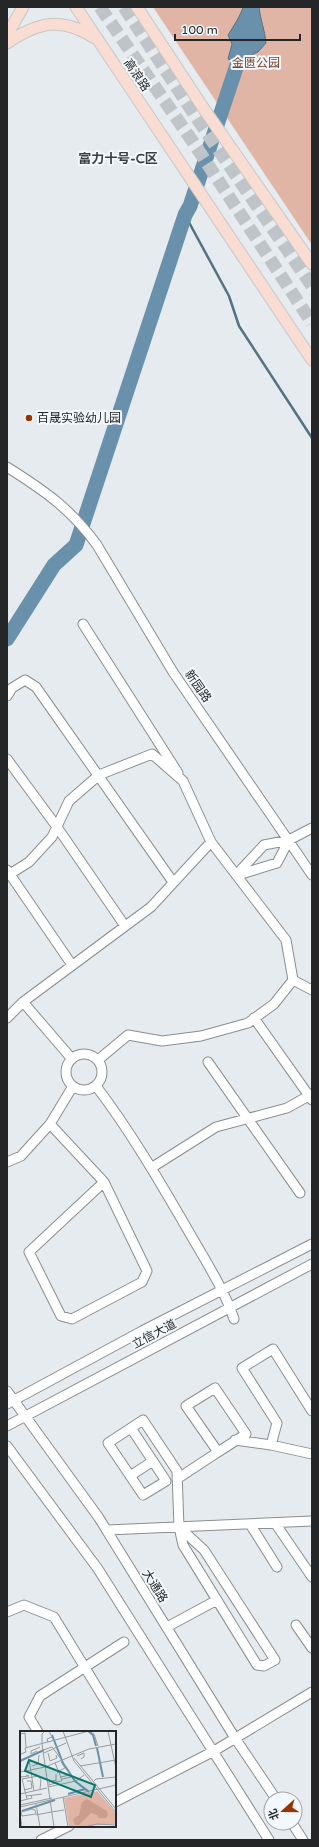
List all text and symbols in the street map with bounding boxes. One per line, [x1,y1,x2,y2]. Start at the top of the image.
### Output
scale bar [175,16,300,42]
text: 100 m [181,23,218,37]
street label: 高浪路 [121,56,153,94]
park label: 金匮公园 [232,56,280,70]
district label: 富力十号-C区 [78,151,158,167]
place label: 百晟实验幼儿园 [37,411,121,425]
marker: 百晟实验幼儿园 [24,413,34,423]
street label: 新园路 [182,667,214,705]
street label: 立信大道 [130,1317,178,1351]
street label: 大通路 [140,1567,170,1605]
inset map [20,1731,116,1827]
north arrow [263,1791,303,1831]
text: 北 [266,1807,282,1822]

